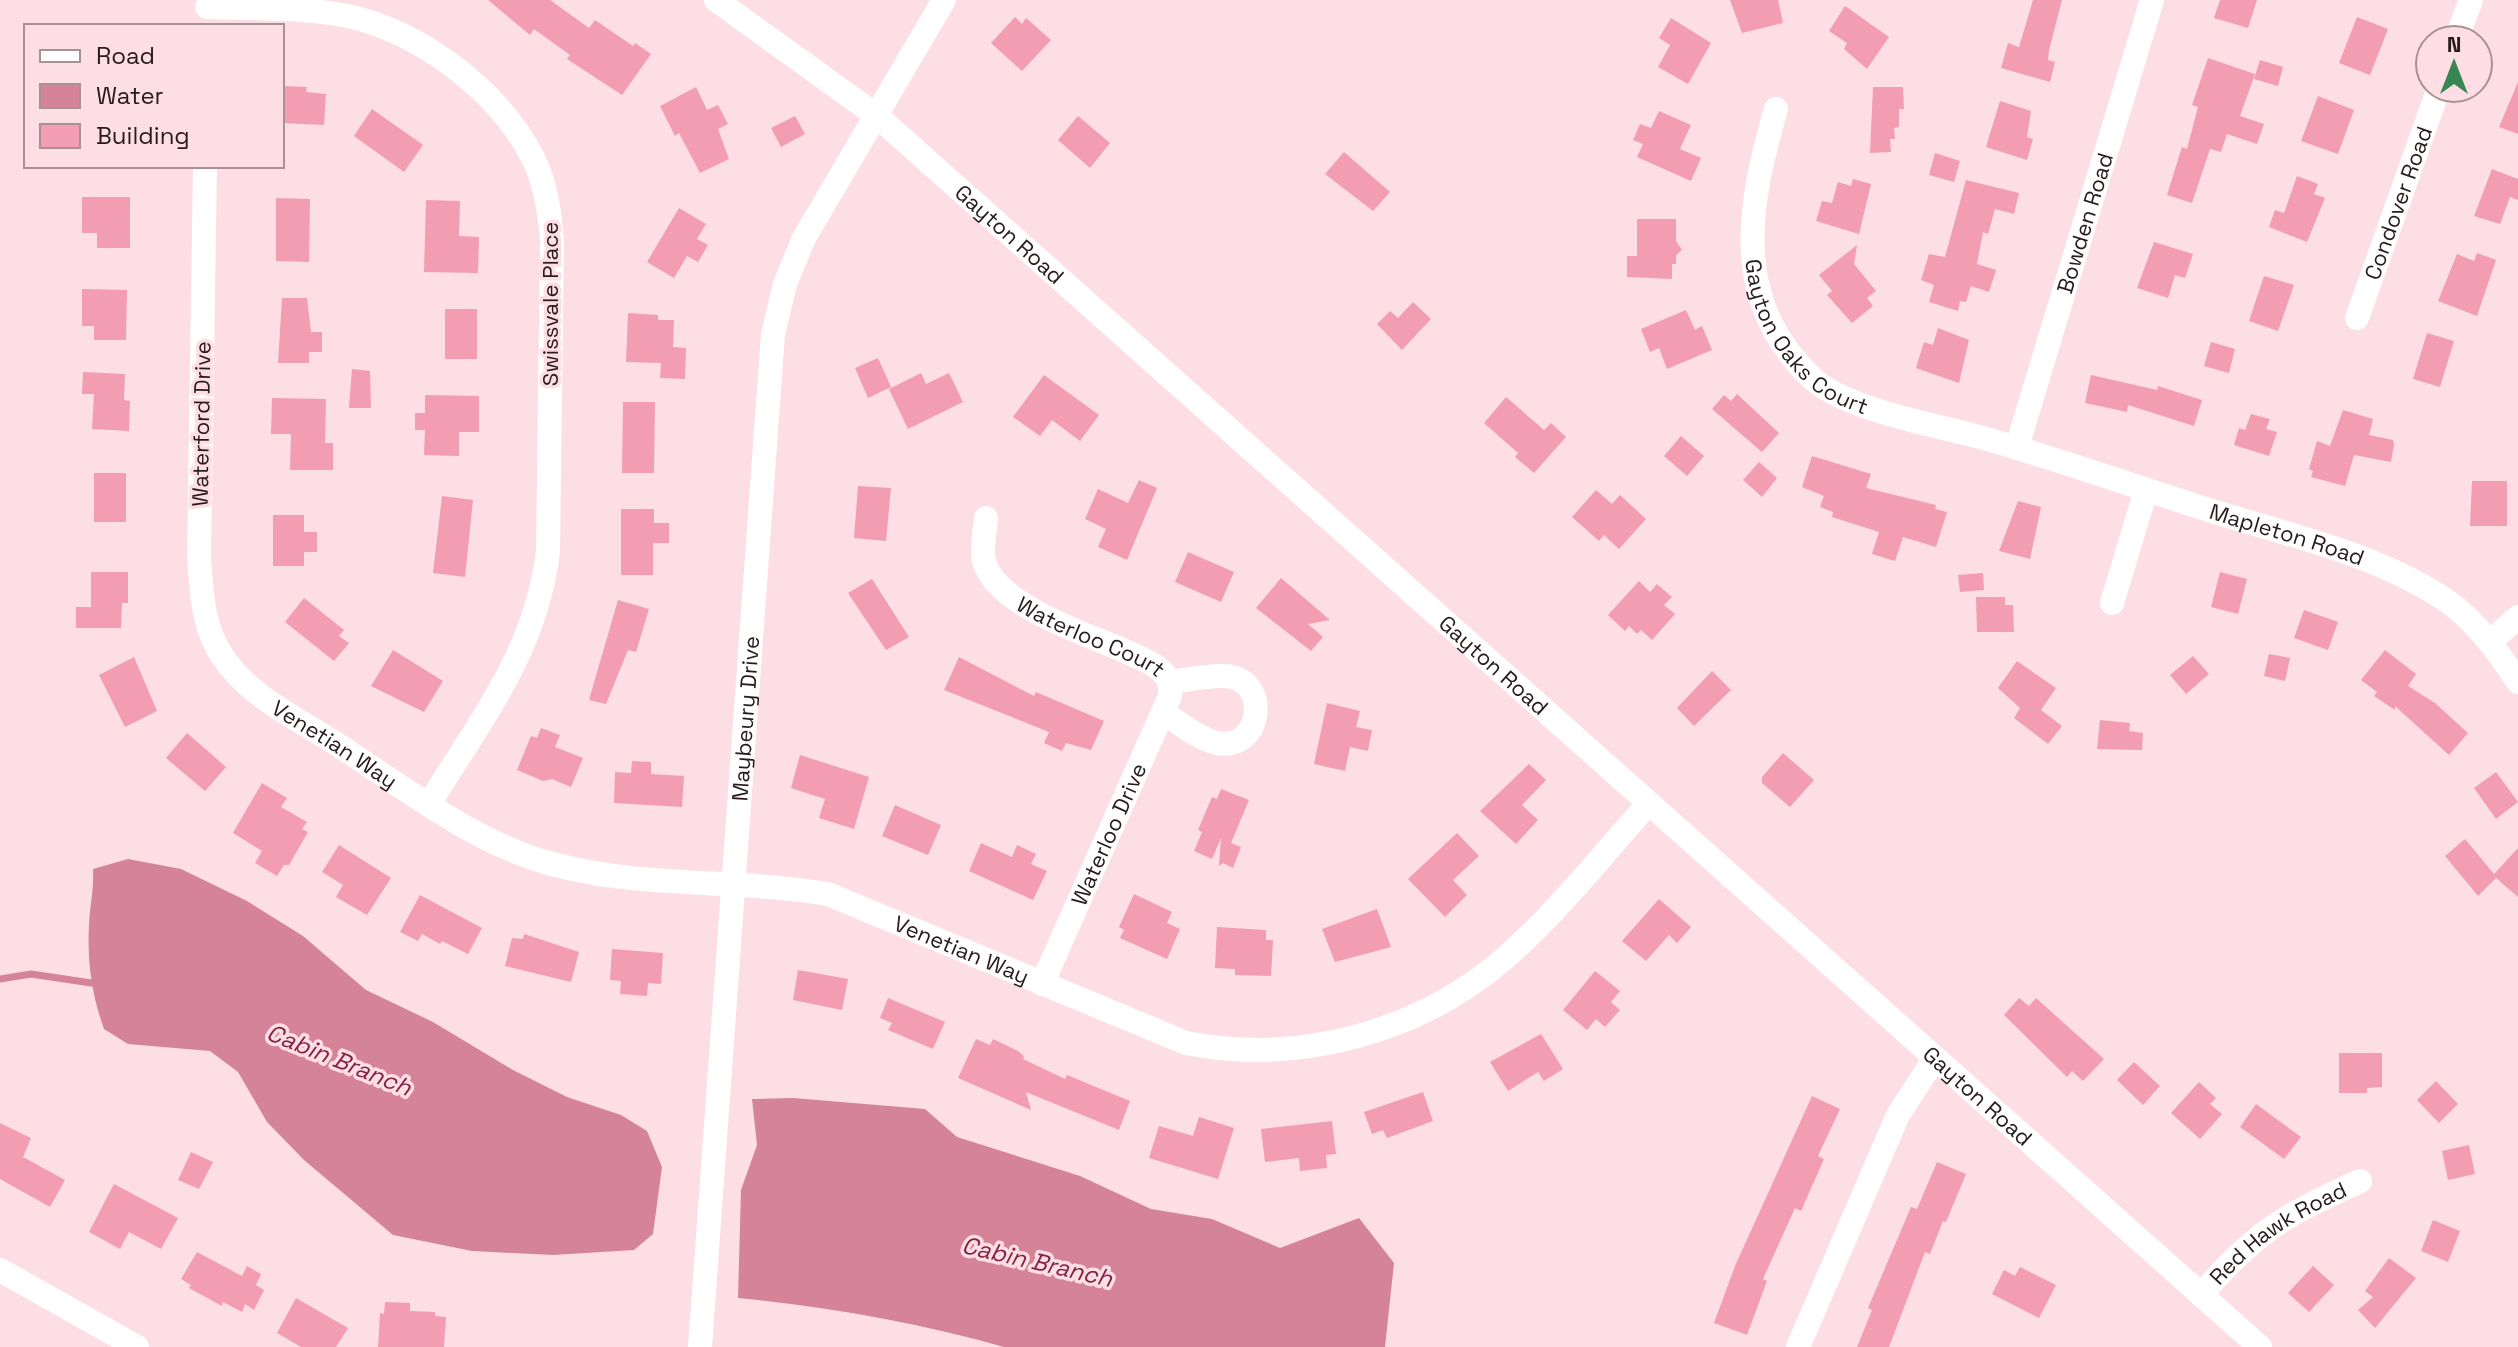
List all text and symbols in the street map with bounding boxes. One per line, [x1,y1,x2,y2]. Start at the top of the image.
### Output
legend [24,24,284,168]
north arrow [2414,24,2494,104]
text: N [2447,30,2461,58]
text: Road [96,40,155,71]
text: Water [96,80,164,111]
text: Building [96,120,190,151]
street label: Condover Road [2358,123,2438,284]
street label: Bowden Road [2050,149,2119,297]
street label: Gayton Road [949,178,1070,290]
street label: Swissvale Place [536,222,564,386]
street label: Gayton Oaks Court [1739,257,1872,420]
street label: Waterford Drive [186,341,216,507]
street label: Mapleton Road [2206,497,2368,572]
street label: Waterloo Court [1012,590,1171,683]
street label: Gayton Road [1433,609,1554,721]
street label: Maybeury Drive [725,635,765,802]
street label: Venetian Way [266,694,403,795]
street label: Waterloo Drive [1065,759,1152,910]
street label: Venetian Way [890,909,1033,990]
water label: Cabin Branch [262,1016,417,1103]
street label: Gayton Road [1917,1040,2038,1152]
street label: Red Hawk Road [2203,1175,2351,1290]
water label: Cabin Branch [959,1229,1117,1294]

